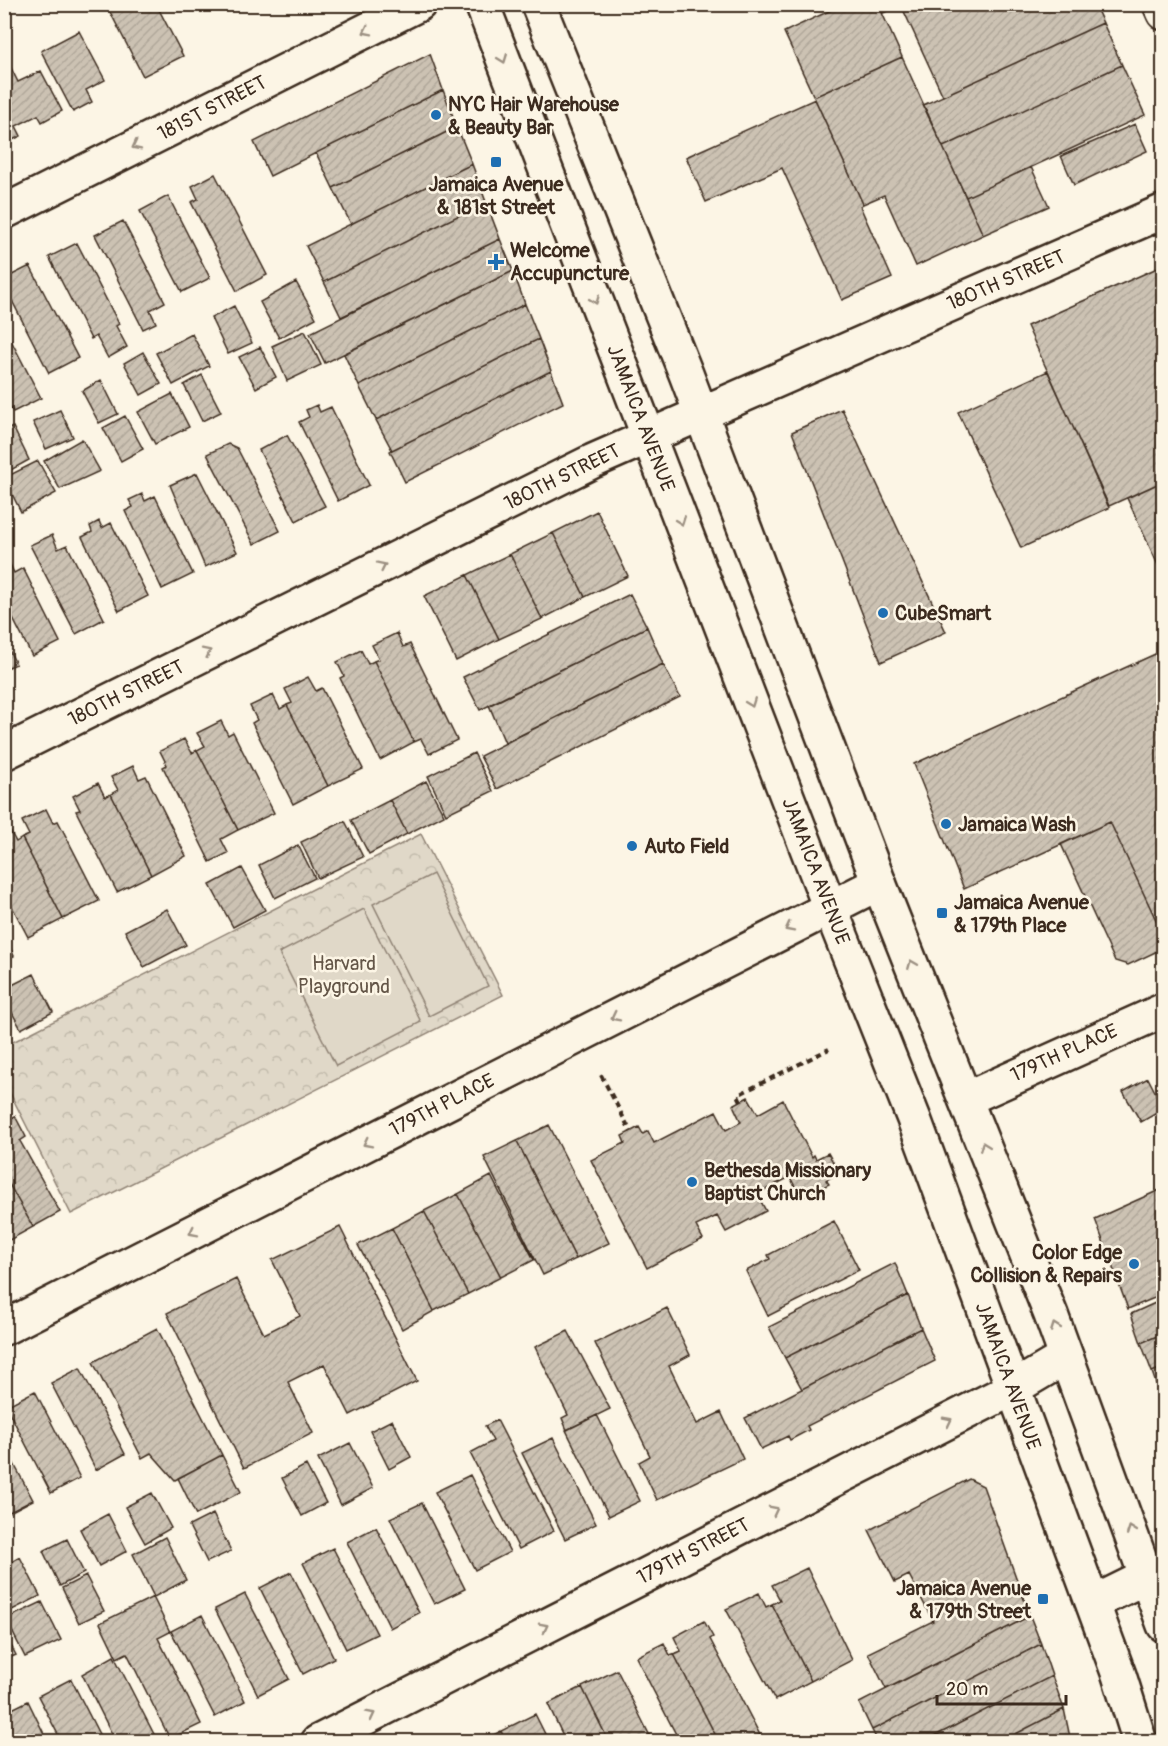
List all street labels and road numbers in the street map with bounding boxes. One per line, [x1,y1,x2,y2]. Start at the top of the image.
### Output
street label: 181ST STREET [153,70,271,146]
street label: 180TH STREET [943,244,1069,316]
street label: JAMAICA AVENUE [601,341,681,495]
street label: 180TH STREET [500,438,624,516]
street label: 180TH STREET [64,654,188,732]
street label: JAMAICA AVENUE [776,794,856,948]
street label: 179TH PLACE [1006,1018,1122,1088]
street label: 179TH PLACE [385,1068,499,1142]
street label: JAMAICA AVENUE [970,1299,1046,1453]
street label: 179TH STREET [633,1512,753,1590]

